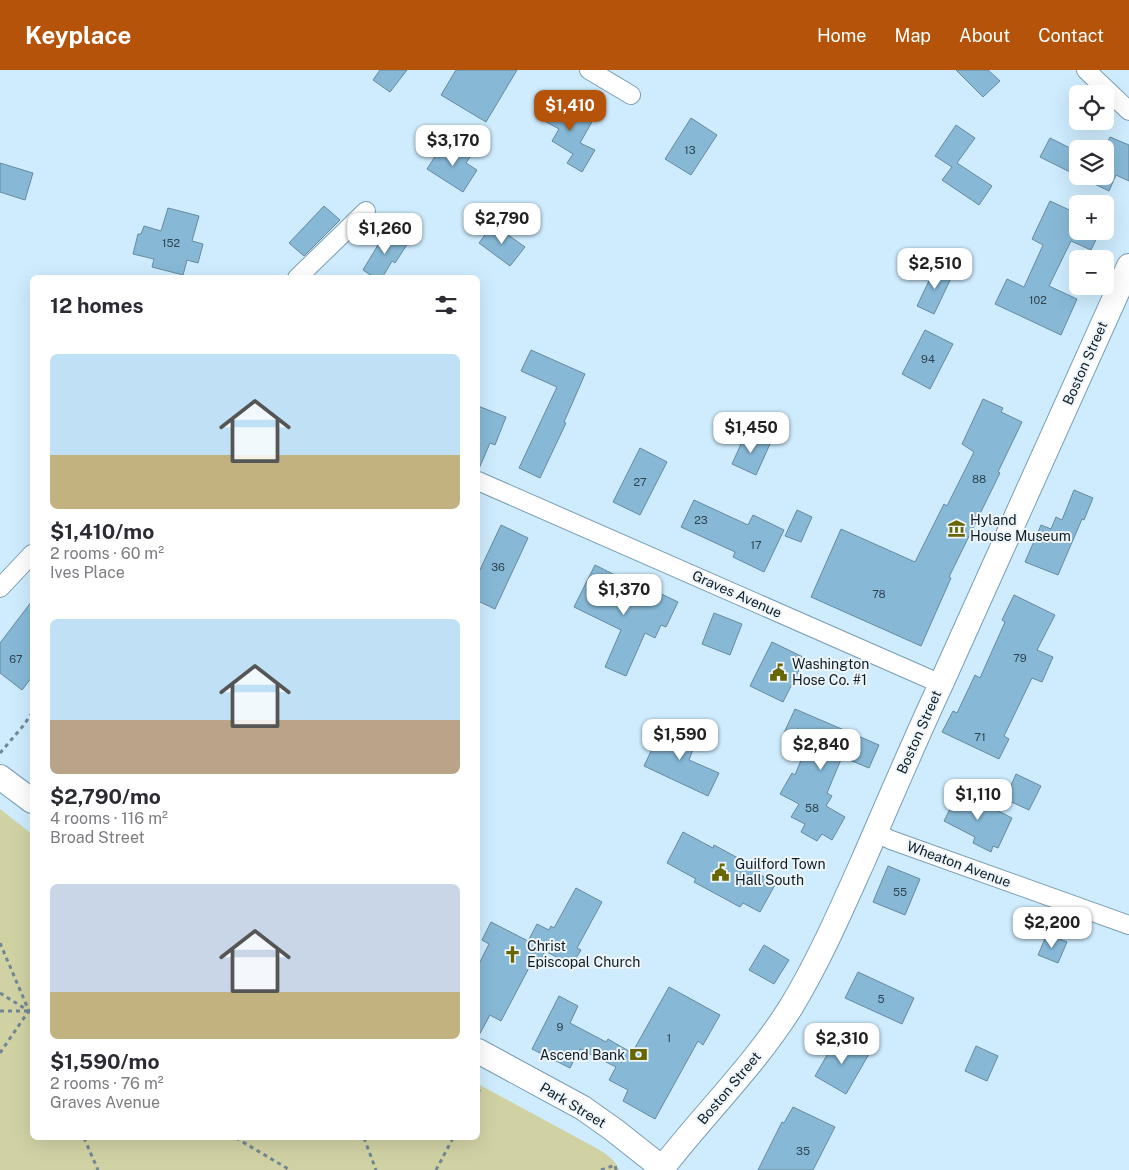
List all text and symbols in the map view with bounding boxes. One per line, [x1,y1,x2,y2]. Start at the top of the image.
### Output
text: Keyplace [25,21,131,49]
text: Home [817,25,867,46]
text: Map [895,25,931,46]
text: About [959,25,1010,46]
text: Contact [1038,25,1104,46]
map controls [1069,85,1114,295]
button: locate [1069,85,1114,130]
pin: $1,410 [529,90,611,132]
text: $1,410 [545,96,595,115]
pin: $3,170 [412,124,494,167]
text: $3,170 [427,131,480,150]
button: layers [1069,140,1114,185]
house number: 13 [684,144,696,156]
button: + [1069,195,1114,240]
pin: $2,790 [461,202,543,245]
text: $2,790 [475,209,529,228]
pin: $1,260 [344,212,426,255]
text: $1,260 [358,219,412,238]
house number: 152 [162,237,180,249]
pin: $2,510 [894,248,976,290]
button: − [1069,250,1114,295]
text: $2,510 [908,254,962,273]
icon: filters [432,291,460,319]
text: 12 homes [50,293,144,318]
house number: 102 [1029,294,1047,306]
street label: Boston Street [1059,319,1111,407]
house number: 94 [921,353,935,365]
icon: home [210,386,300,476]
pin: $1,450 [710,412,792,454]
text: $1,450 [724,418,778,437]
house number: 88 [972,473,986,485]
house number: 27 [633,476,647,488]
place label: Hyland House Museum [970,512,1071,544]
house number: 23 [694,514,708,526]
museum icon: Hyland House Museum [946,518,966,538]
text: $1,410/mo [50,519,154,544]
house number: 17 [750,539,762,551]
text: 2 rooms · 60 m² [50,544,164,563]
house number: 36 [491,561,505,573]
text: Ives Place [50,563,125,582]
street label: Graves Avenue [690,567,784,621]
pin: $1,370 [583,574,665,616]
text: $1,370 [598,580,650,599]
house number: 78 [872,588,886,600]
icon: home [210,651,300,741]
house number: 79 [1013,652,1027,664]
house number: 67 [9,653,23,665]
place label: Washington Hose Co. #1 [792,656,869,688]
public building icon: Washington Hose Co. #1 [768,662,788,682]
street label: Boston Street [893,688,945,776]
pin: $1,590 [639,718,721,761]
text: $1,590 [653,725,707,744]
pin: $2,840 [780,728,862,771]
house number: 71 [974,731,986,743]
text: $2,840 [793,735,849,754]
pin: $1,110 [937,778,1019,821]
text: $2,790/mo [50,784,161,809]
text: $1,110 [955,785,1001,804]
house number: 58 [805,802,819,814]
text: 4 rooms · 116 m² [50,809,168,828]
text: Broad Street [50,828,145,847]
street label: Wheaton Avenue [905,838,1013,890]
place label: Guilford Town Hall South [735,856,826,888]
public building icon: Guilford Town Hall South [711,862,731,882]
house number: 55 [893,886,907,898]
pin: $2,200 [1011,906,1093,949]
text: $2,200 [1024,913,1080,932]
icon: home [210,916,300,1006]
place label: Christ Episcopal Church [527,938,640,970]
church icon: Christ Episcopal Church [503,944,523,964]
house number: 5 [877,993,885,1005]
house number: 9 [557,1021,564,1033]
pin: $2,310 [801,1022,883,1065]
text: $2,310 [815,1029,869,1048]
house number: 1 [667,1032,671,1044]
bank icon: Ascend Bank [629,1045,649,1065]
place label: Ascend Bank [540,1047,625,1063]
street label: Boston Street [694,1048,764,1128]
text: $1,590/mo [50,1049,159,1074]
text: 2 rooms · 76 m² [50,1074,164,1093]
street label: Park Street [537,1079,609,1131]
text: Graves Avenue [50,1093,160,1112]
house number: 35 [796,1145,810,1157]

